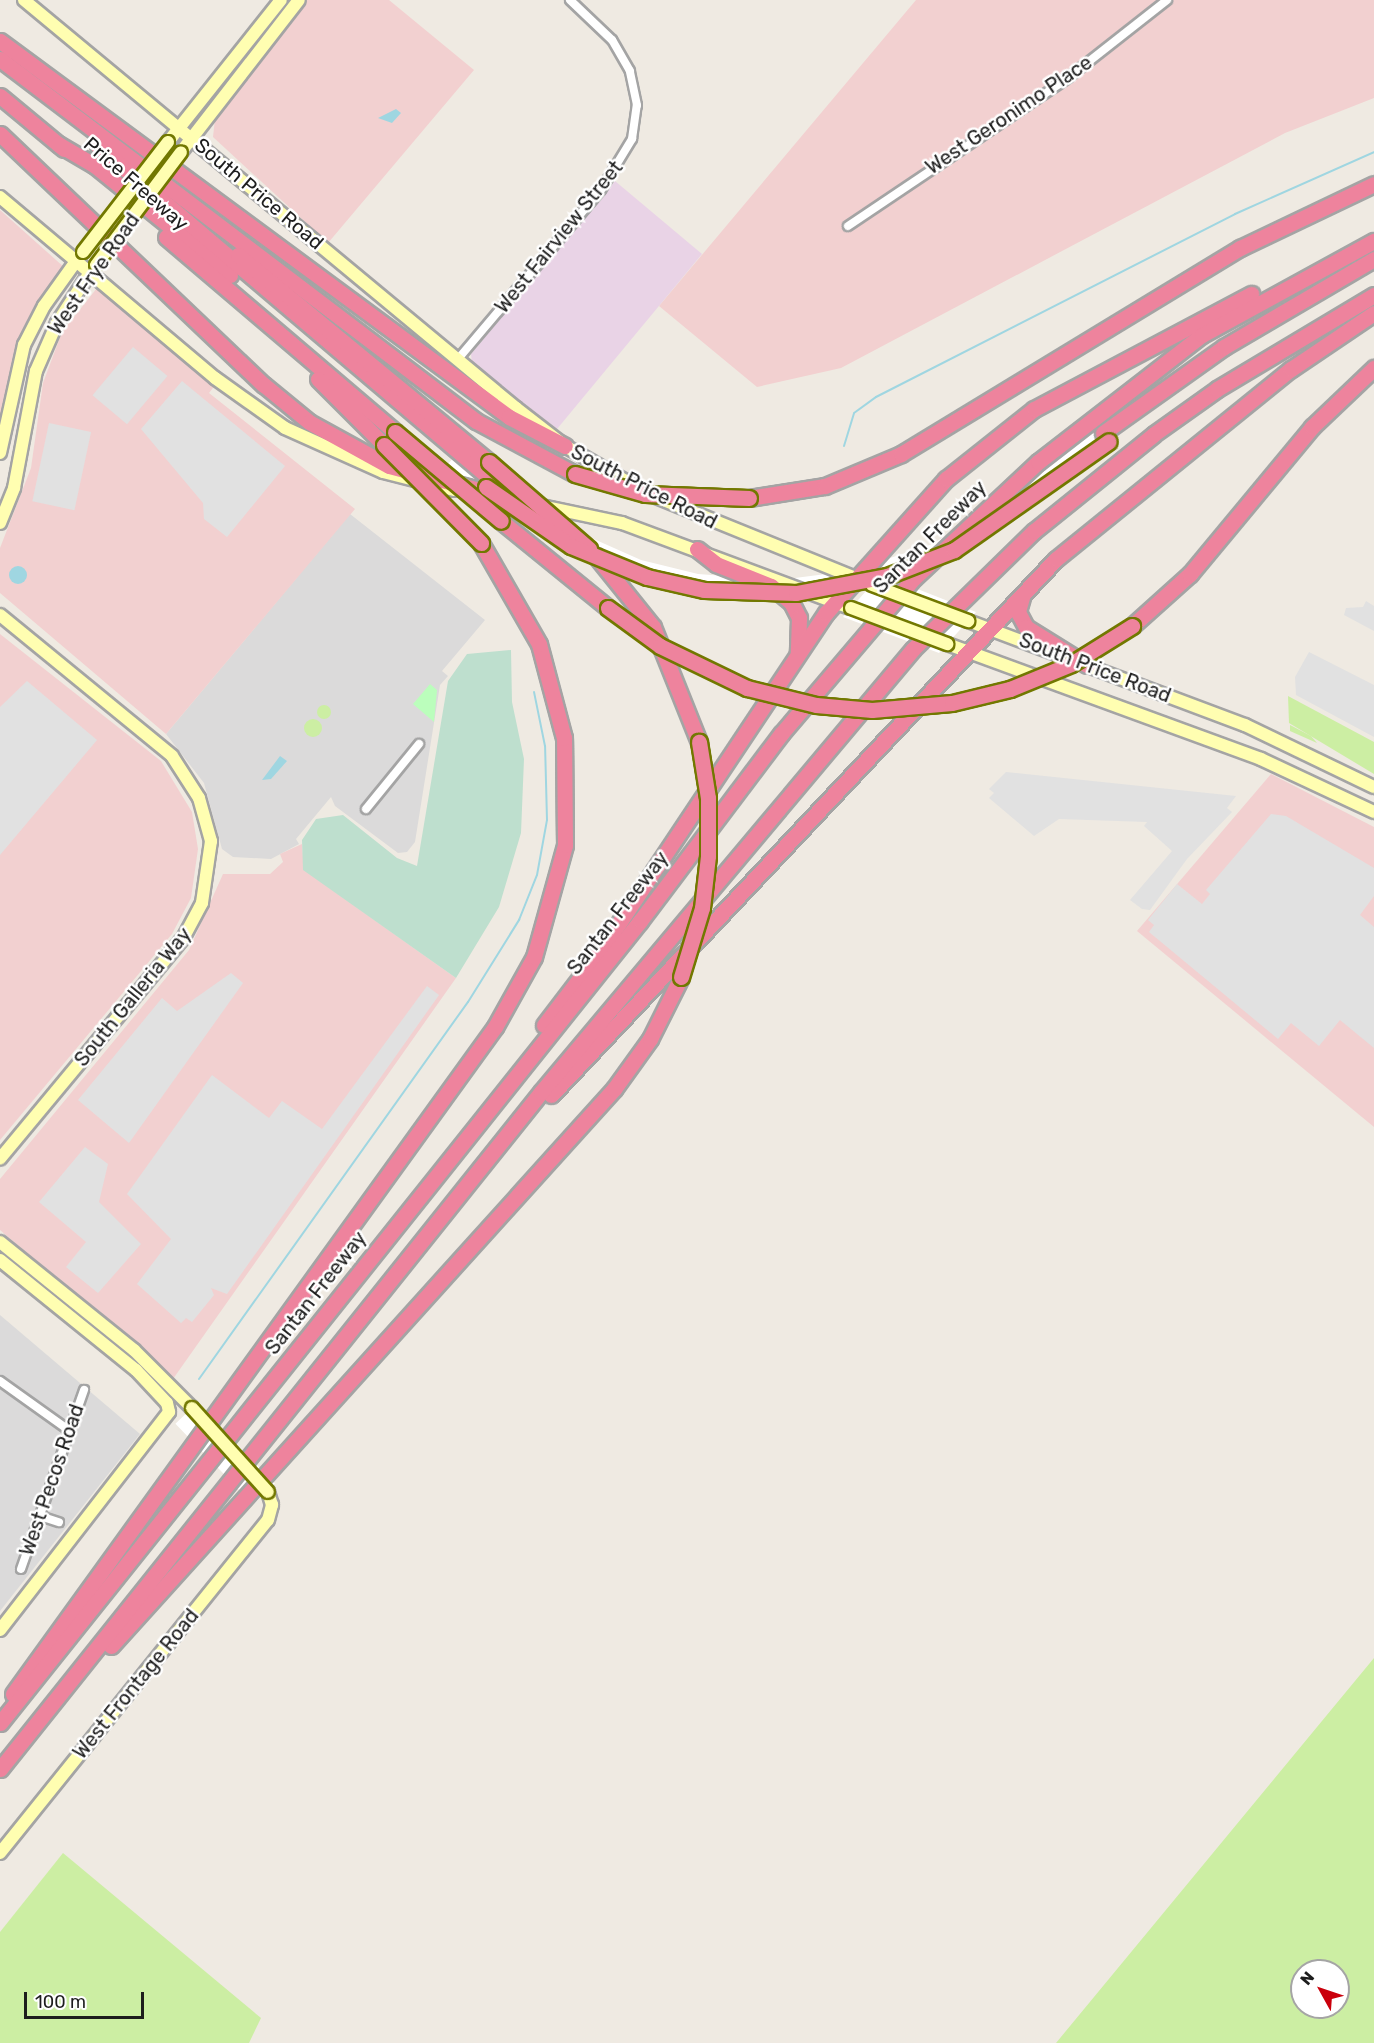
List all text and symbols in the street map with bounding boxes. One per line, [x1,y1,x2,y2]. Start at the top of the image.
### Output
street label: West Geronimo Place [921,50,1097,180]
street label: Price Freeway [79,132,193,236]
street label: South Price Road [190,133,328,255]
street label: West Fairview Street [490,156,628,318]
street label: West Frye Road [43,209,145,339]
street label: South Price Road [567,440,721,534]
street label: Santan Freeway [869,476,991,598]
street label: South Price Road [1016,628,1174,708]
street label: Santan Freeway [562,847,674,979]
street label: South Galleria Way [69,923,197,1071]
street label: Santan Freeway [260,1227,372,1359]
street label: West Pecos Road [15,1401,89,1559]
street label: West Frontage Road [68,1604,204,1764]
north arrow [1290,1959,1350,2019]
text: N [1296,1968,1318,1989]
scale bar [27,1980,147,2018]
text: 100 m [35,1991,86,2013]

